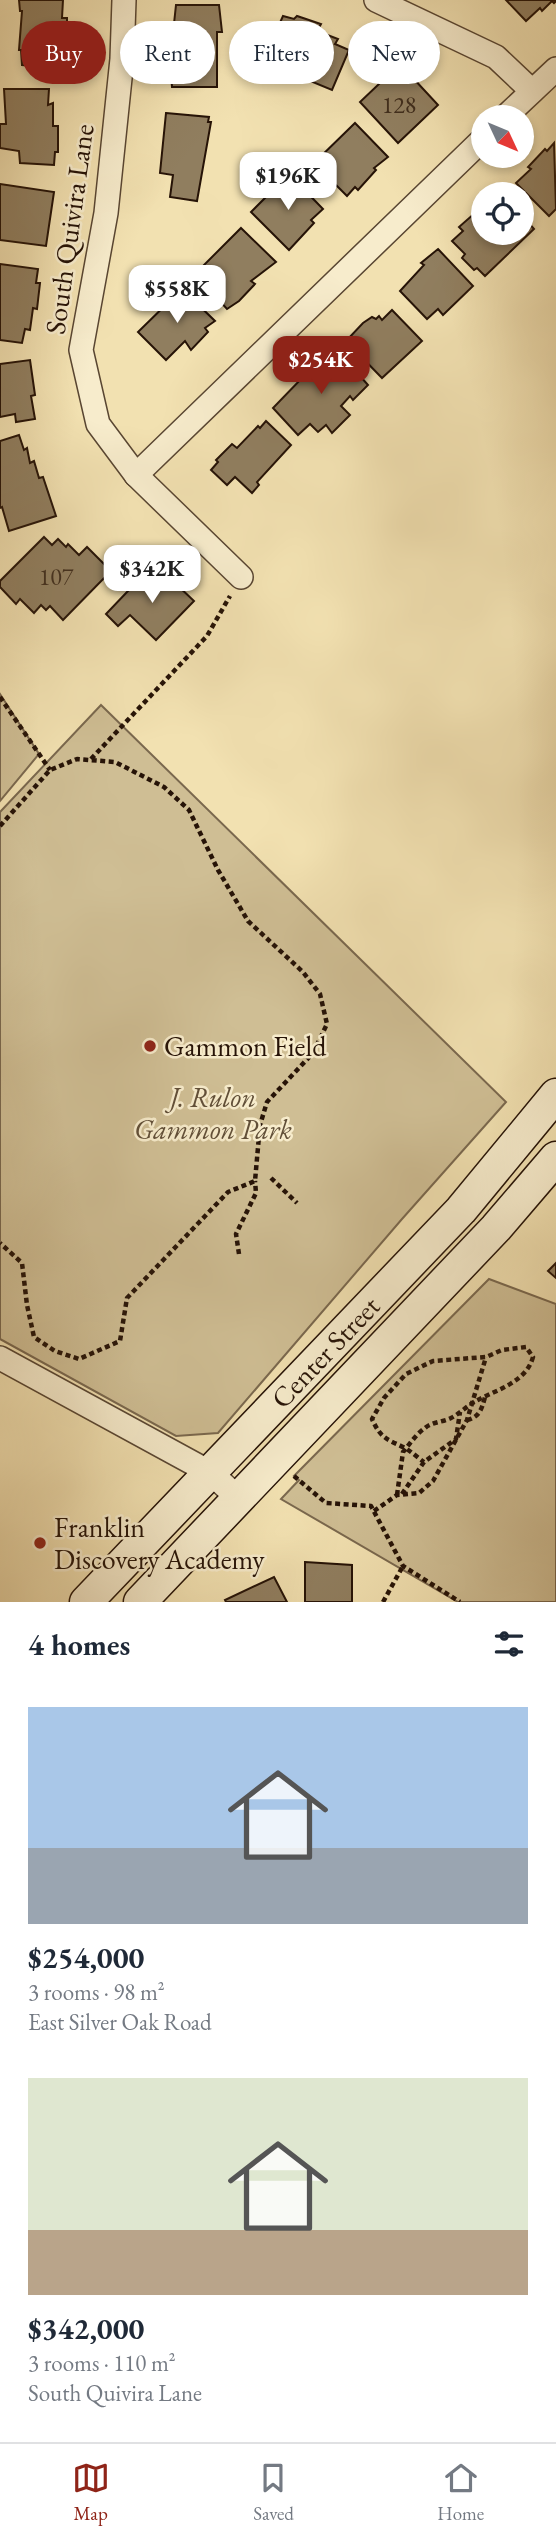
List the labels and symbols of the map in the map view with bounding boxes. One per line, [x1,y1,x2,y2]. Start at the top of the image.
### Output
house number: 128 [382,89,416,120]
north arrow [471,105,534,168]
street label: South Quivira Lane [36,121,102,336]
pin: $196K [239,152,337,212]
pin: $558K [128,266,226,325]
pin: $254K [272,336,370,396]
pin: $342K [103,546,201,605]
house number: 107 [39,561,74,592]
place label: Gammon Field [164,1028,327,1064]
marker: Gammon Field [142,1038,158,1054]
park label: J. Rulon Gammon Park [134,1079,292,1147]
street label: Center Street [263,1288,387,1416]
place label: Franklin Discovery Academy [54,1509,265,1577]
marker: Franklin Discovery Academy [32,1535,48,1551]

